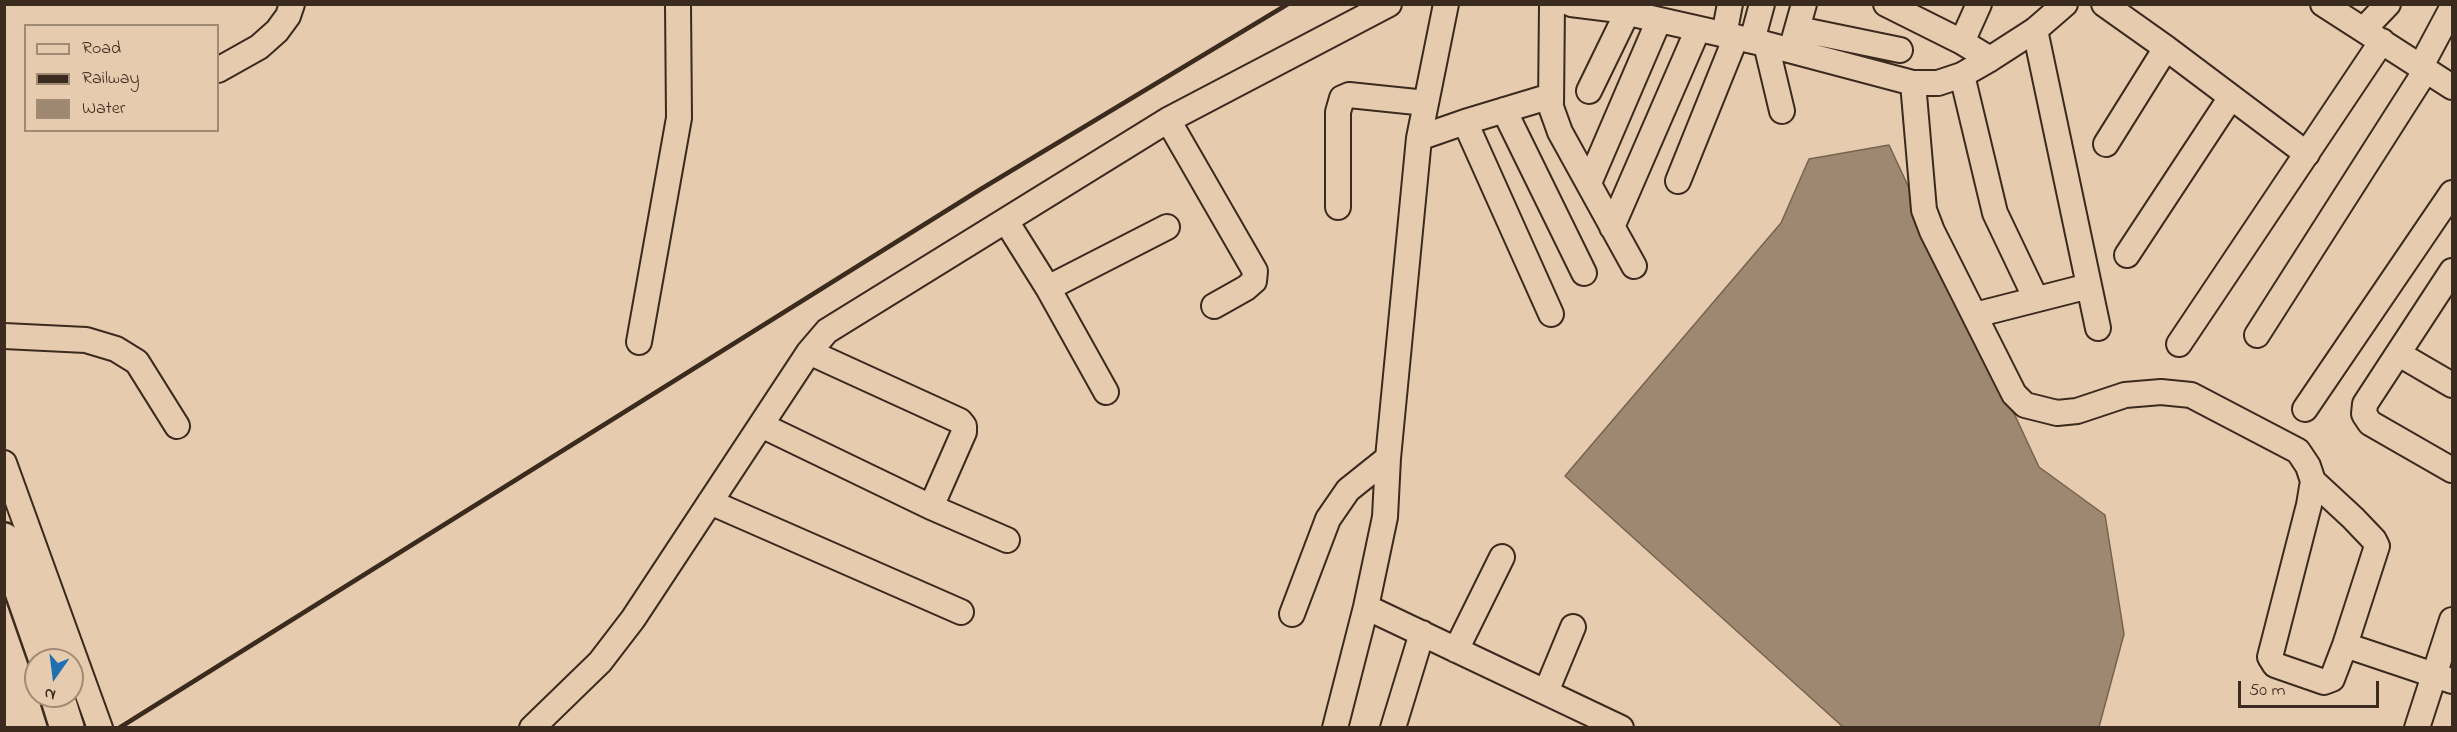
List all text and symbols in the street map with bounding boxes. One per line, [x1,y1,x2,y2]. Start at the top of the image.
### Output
legend [24,24,219,132]
text: Road [82,36,121,62]
text: Railway [82,66,139,92]
text: Water [82,96,125,122]
north arrow [24,648,84,708]
scale bar [2241,669,2382,707]
text: 50 m [2249,678,2286,704]
text: N [42,681,58,706]

